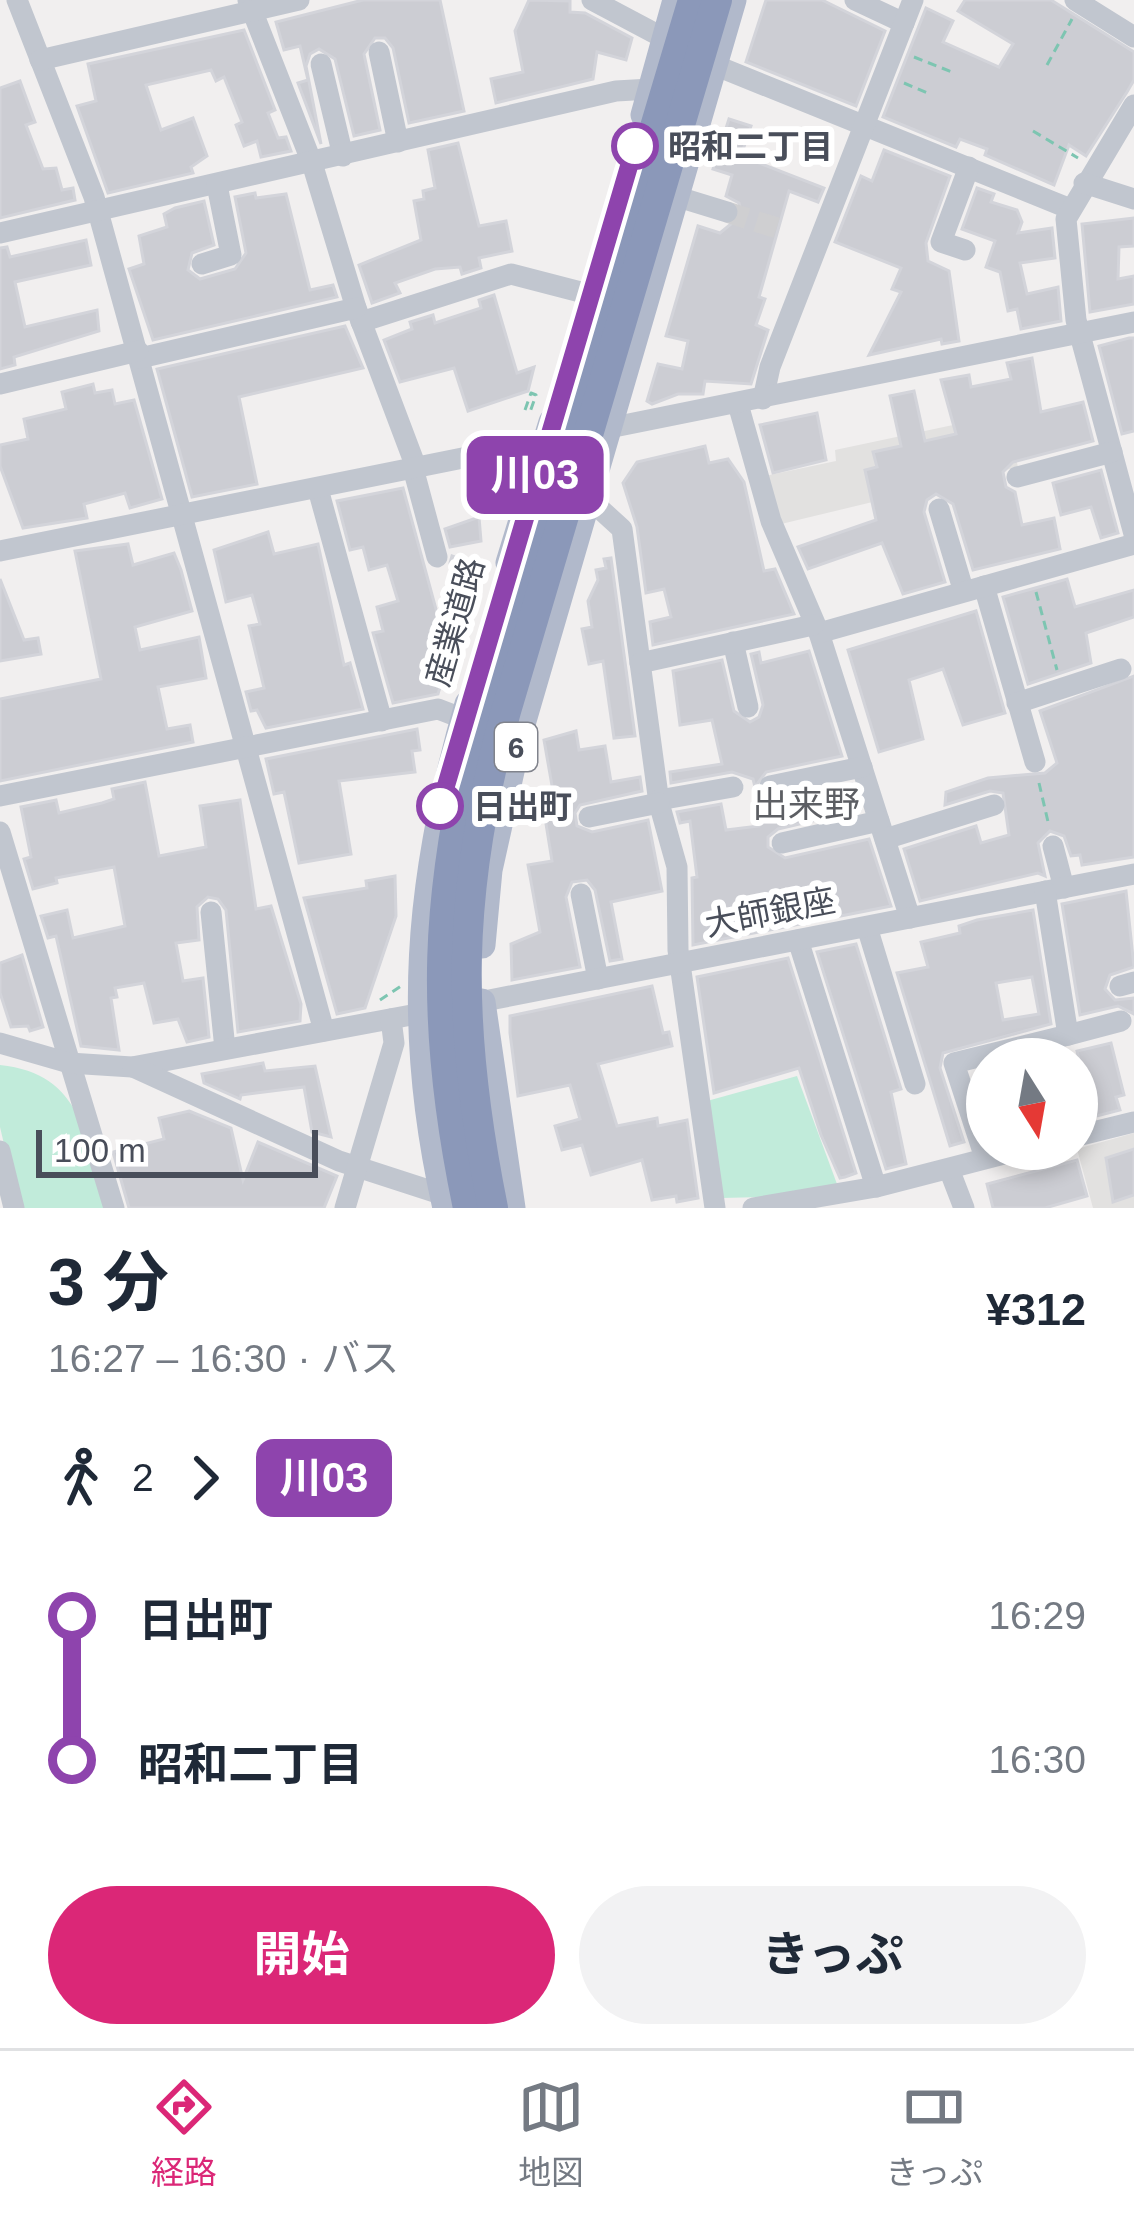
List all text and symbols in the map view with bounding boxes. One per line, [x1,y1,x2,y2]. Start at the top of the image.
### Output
marker: 昭和二丁目 [613,124,657,168]
place label: 昭和二丁目 [668,128,833,165]
line badge: 川03 [466,436,604,514]
text: 川03 [491,451,579,498]
street label: 産業道路 [419,553,491,691]
road number: 6 [495,723,537,771]
marker: 日出町 [418,784,462,828]
district label: 出来野 [752,784,860,825]
place label: 日出町 [473,788,572,825]
street label: 大師銀座 [702,881,838,943]
north arrow [966,1038,1098,1170]
map controls [966,1038,1098,1170]
scale bar [36,1124,318,1177]
text: 100 m [54,1132,146,1169]
text: 3 分 [48,1245,169,1319]
text: ¥312 [986,1284,1086,1335]
text: 16:27 – 16:30 · バス [48,1337,399,1380]
icon: walk [48,1445,114,1511]
icon: forward [172,1445,238,1511]
text: 川03 [280,1454,368,1501]
text: 2 [132,1456,154,1499]
text: 16:29 [988,1594,1086,1637]
text: 日出町 [138,1595,273,1646]
text: 16:30 [988,1738,1086,1781]
text: 昭和二丁目 [138,1739,363,1790]
button: 開始 [48,1886,555,2024]
button: きっぷ [579,1886,1086,2024]
tab: 経路 [151,2074,217,2194]
tab: 地図 [518,2074,584,2194]
tab: きっぷ [886,2074,983,2194]

